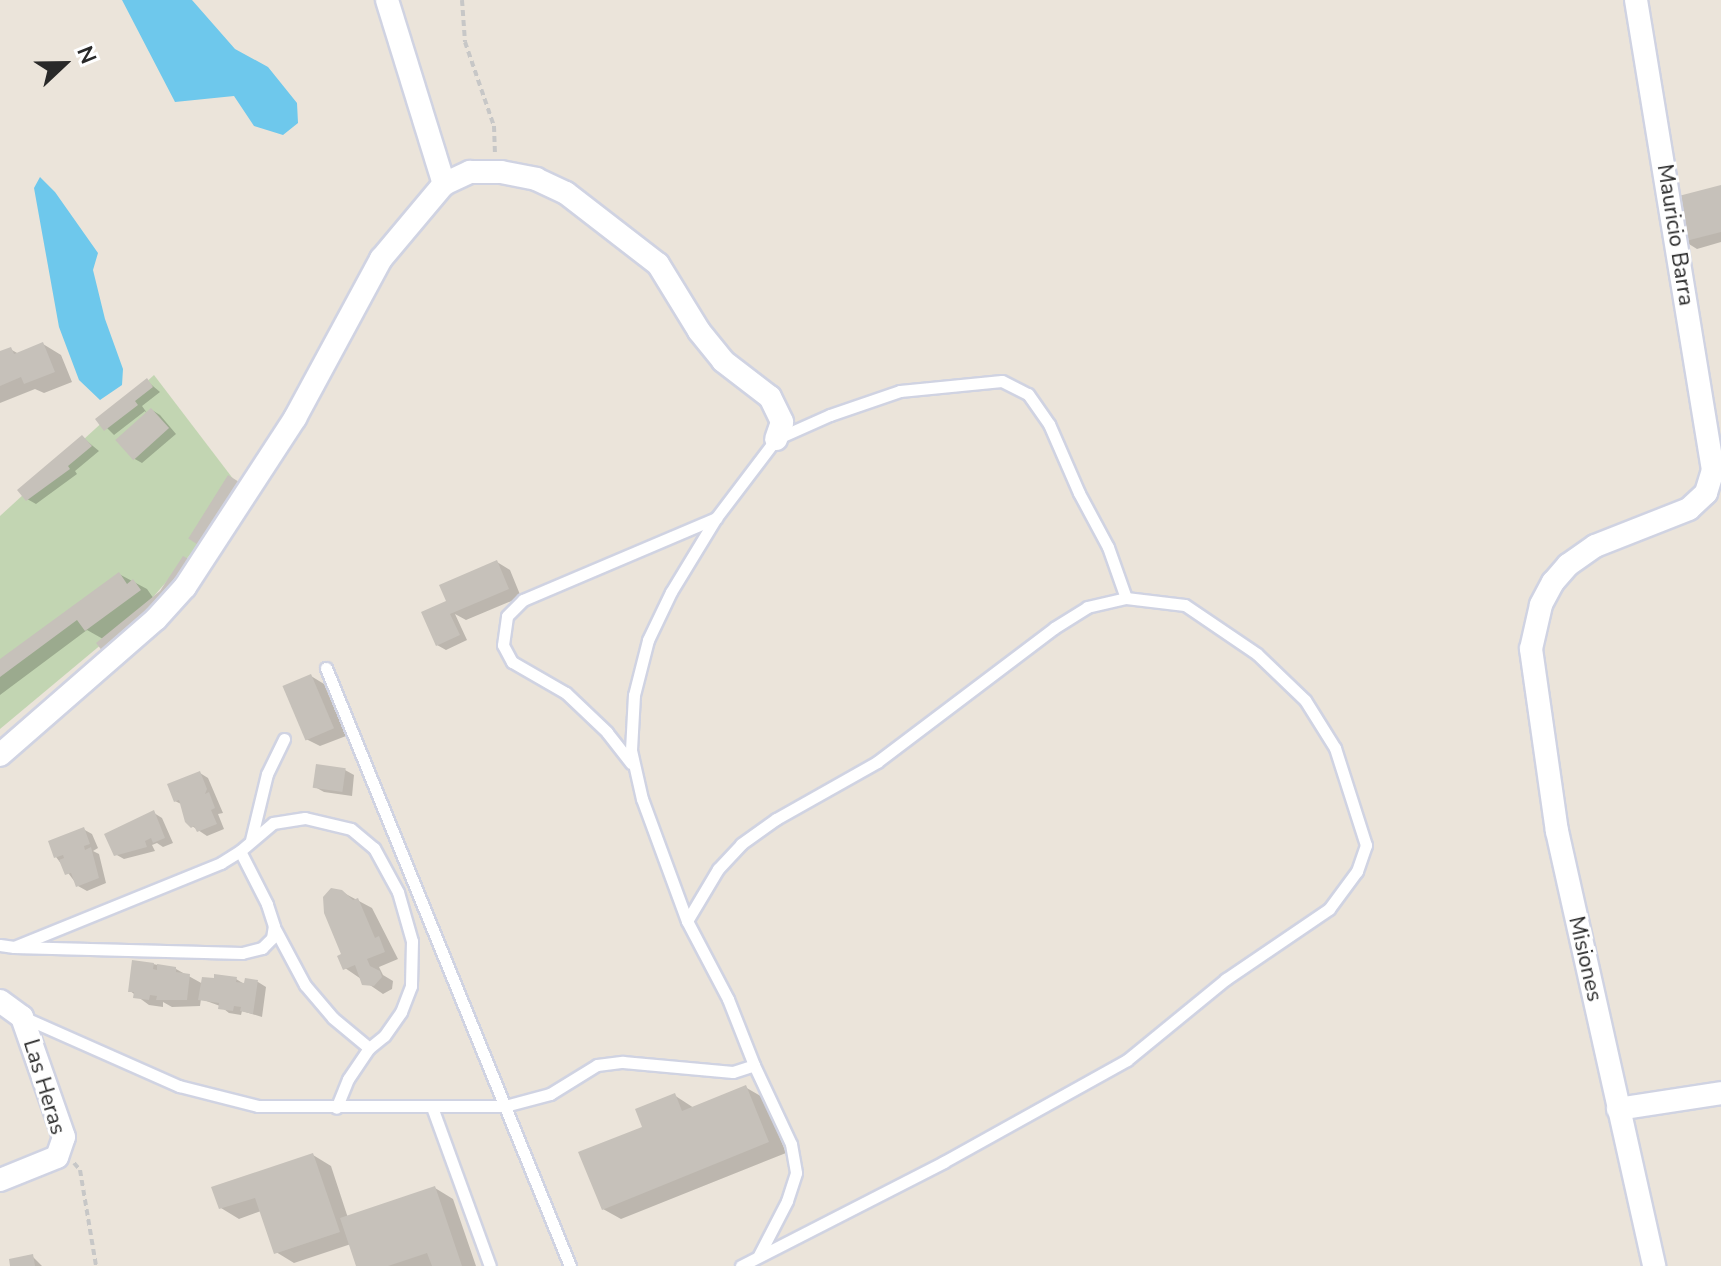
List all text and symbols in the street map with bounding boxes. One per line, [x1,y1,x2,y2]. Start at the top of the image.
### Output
north arrow [24,24,104,104]
text: N [69,42,103,68]
street label: Mauricio Barra [1651,162,1699,308]
street label: Misiones [1562,914,1608,1004]
street label: Las Heras [17,1036,71,1138]

